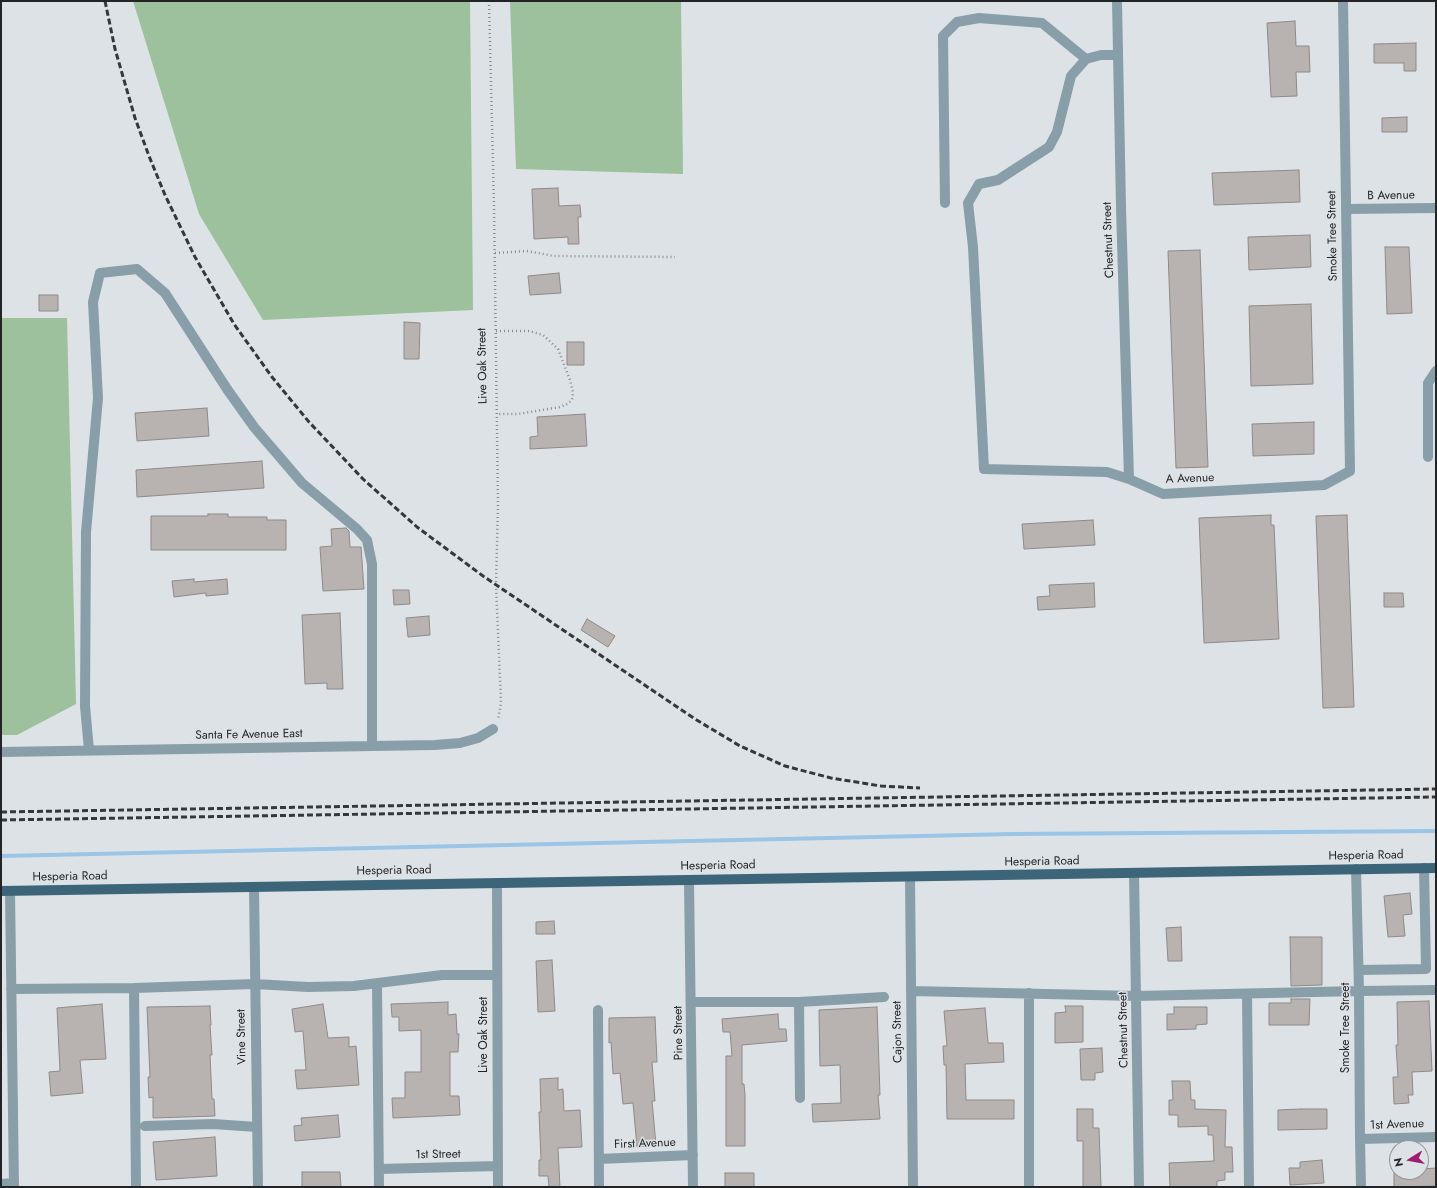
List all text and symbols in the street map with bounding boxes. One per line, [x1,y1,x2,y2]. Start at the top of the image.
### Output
street label: B Avenue [1367,188,1415,204]
street label: Smoke Tree Street [1325,191,1341,281]
street label: Chestnut Street [1100,202,1118,278]
street label: Live Oak Street [475,328,491,404]
street label: A Avenue [1165,471,1215,487]
street label: Santa Fe Avenue East [195,727,303,743]
street label: Hesperia Road [1328,848,1404,864]
street label: Hesperia Road [1004,854,1080,870]
street label: Hesperia Road [680,858,756,874]
street label: Hesperia Road [356,863,432,879]
street label: Hesperia Road [32,869,108,885]
street label: Smoke Tree Street [1339,983,1353,1073]
street label: Chestnut Street [1116,992,1132,1068]
street label: Live Oak Street [477,997,491,1073]
street label: Cajon Street [890,1001,906,1063]
street label: Pine Street [671,1006,687,1060]
street label: Vine Street [234,1009,250,1065]
street label: 1st Avenue [1370,1117,1424,1133]
street label: First Avenue [614,1136,676,1152]
north arrow [1389,1140,1429,1180]
street label: 1st Street [415,1147,461,1163]
text: N [1390,1156,1407,1168]

